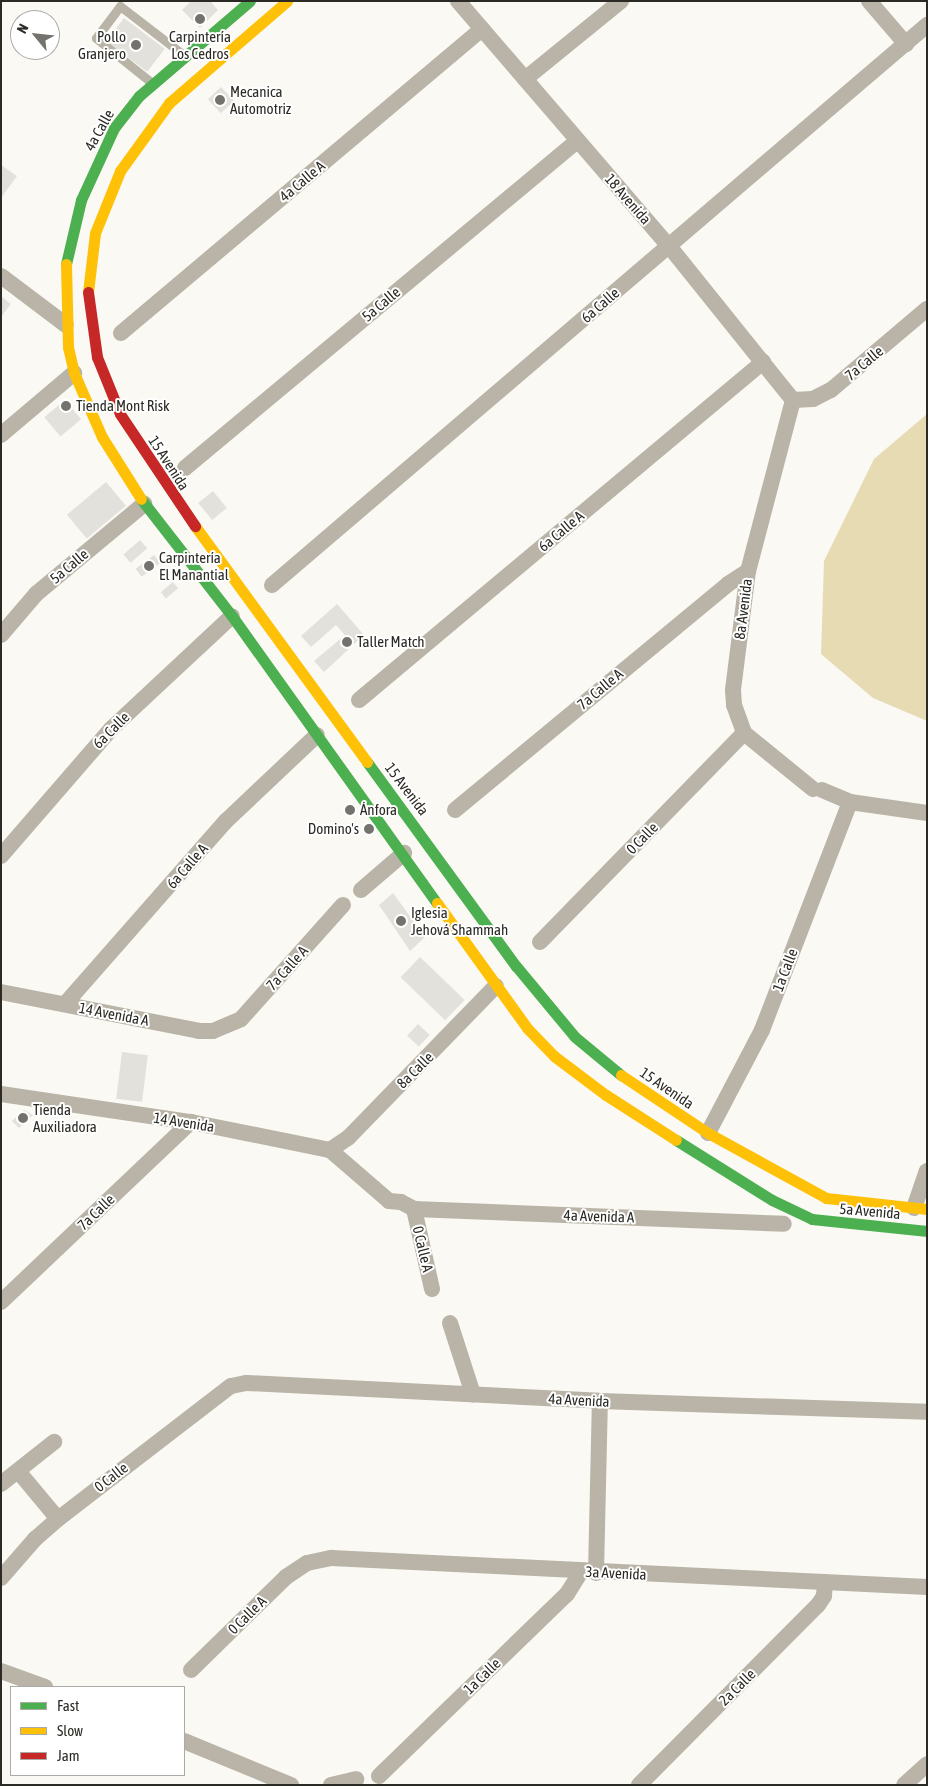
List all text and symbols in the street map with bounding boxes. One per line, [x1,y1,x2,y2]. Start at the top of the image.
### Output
north arrow [10,10,60,60]
marker: Carpintería Los Cedros [194,13,206,25]
text: N [14,21,32,36]
place label: Pollo Granjero [78,27,126,62]
place label: Carpintería Los Cedros [169,27,231,62]
marker: Pollo Granjero [130,39,142,51]
place label: Mecanica Automotriz [230,82,291,117]
marker: Mecanica Automotriz [214,94,226,106]
street label: 4a Calle [80,106,118,154]
street label: 4a Calle A [276,157,328,205]
street label: 18 Avenida [601,170,655,228]
street label: 5a Calle [358,283,404,325]
street label: 6a Calle [577,284,623,326]
street label: 7a Calle [841,342,887,384]
place label: Tienda Mont Risk [76,397,170,415]
marker: Tienda Mont Risk [60,400,72,412]
street label: 15 Avenida [145,432,193,494]
street label: 6a Calle A [535,507,587,555]
street label: 5a Calle [46,545,92,587]
place label: Carpintería El Manantial [159,548,229,583]
marker: Carpintería El Manantial [143,560,155,572]
street label: 8a Avenida [730,578,756,640]
place label: Taller Match [357,633,425,651]
marker: Taller Match [341,636,353,648]
street label: 7a Calle A [574,665,626,713]
street label: 6a Calle [89,708,133,752]
street label: 15 Avenida [381,759,433,819]
place label: Ánfora [360,801,397,819]
marker: Ánfora [344,804,356,816]
street label: 0 Calle [623,818,661,858]
place label: Domino's [308,820,359,838]
marker: Domino's [363,823,375,835]
street label: 6a Calle A [163,840,211,892]
place label: Iglesia Jehová Shammah [411,903,508,938]
marker: Iglesia Jehová Shammah [395,915,407,927]
street label: 7a Calle A [262,942,312,994]
street label: 1a Calle [769,946,801,994]
street label: 14 Avenida A [78,998,150,1030]
street label: 8a Calle [393,1048,437,1092]
street label: 15 Avenida [637,1063,697,1113]
place label: Tienda Auxiliadora [33,1100,97,1135]
street label: 14 Avenida [152,1108,216,1136]
marker: Tienda Auxiliadora [17,1112,29,1124]
street label: 7a Calle [74,1190,118,1234]
street label: 5a Avenida [839,1199,901,1223]
street label: 4a Avenida A [563,1206,635,1226]
street label: 0 Calle A [409,1224,437,1274]
street label: 4a Avenida [548,1389,610,1411]
street label: 0 Calle [91,1458,131,1496]
street label: 3a Avenida [585,1562,647,1584]
street label: 0 Calle A [224,1592,270,1638]
street label: 1a Calle [460,1654,504,1698]
street label: 2a Calle [715,1665,759,1709]
legend [10,1686,185,1776]
text: Fast [57,1697,79,1714]
text: Slow [57,1722,83,1739]
text: Jam [57,1747,80,1764]

